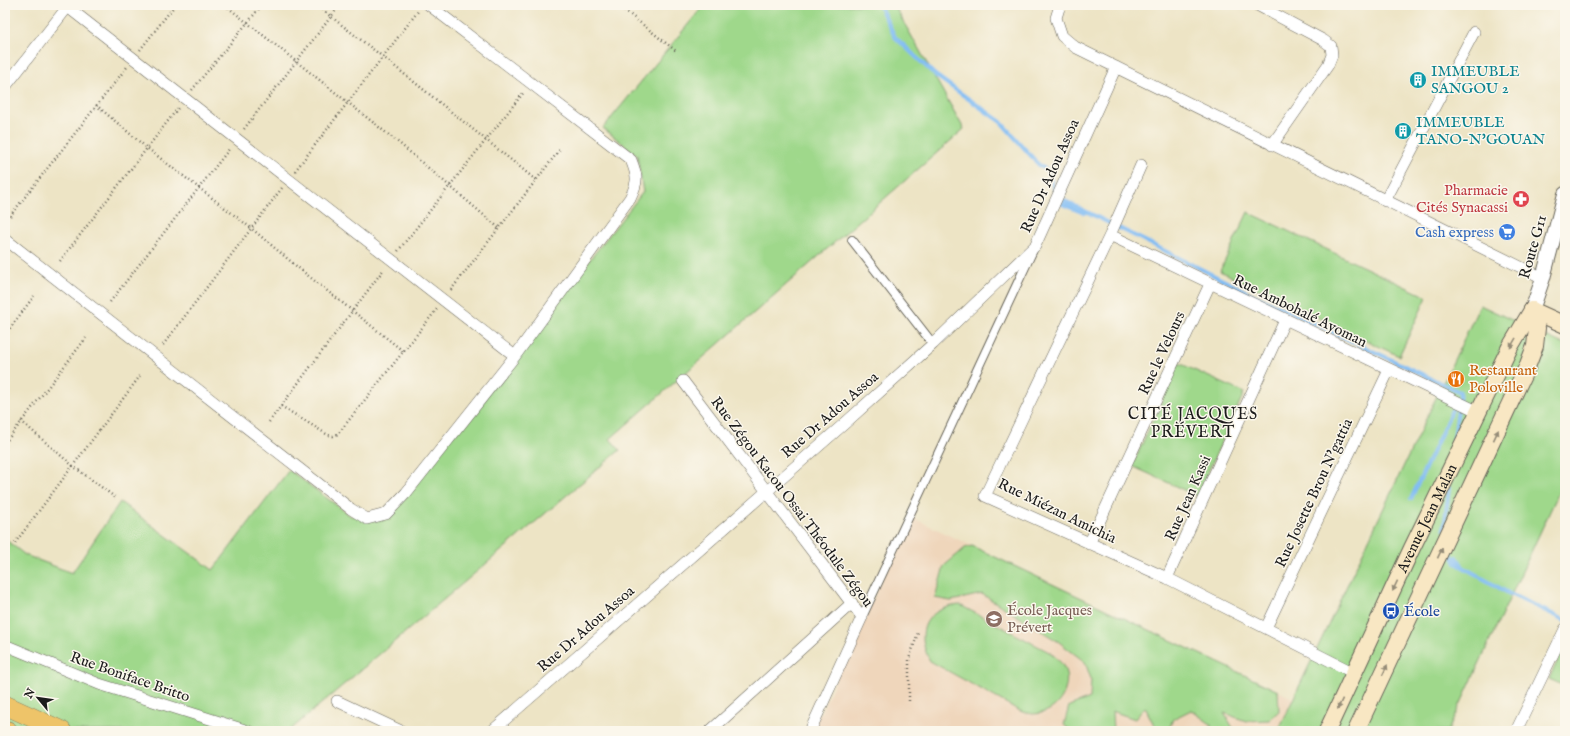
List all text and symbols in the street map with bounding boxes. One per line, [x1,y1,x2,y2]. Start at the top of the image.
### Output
place label: IMMEUBLE SANGOU 2 [1431,62,1520,98]
building icon: IMMEUBLE SANGOU 2 [1408,70,1428,90]
place label: IMMEUBLE TANO-N'GOUAN [1416,113,1545,149]
street label: Rue Dr Adou Assoa [1016,116,1084,236]
building icon: IMMEUBLE TANO-N'GOUAN [1393,121,1413,141]
place label: Pharmacie Cités Synacassi [1416,181,1508,217]
pharmacy icon: Pharmacie Cités Synacassi [1511,189,1531,209]
street label: Route G11 [1515,213,1551,281]
supermarket icon: Cash express [1497,222,1517,242]
place label: Cash express [1415,223,1494,242]
street label: Rue Ambohalé Ayoman [1230,270,1370,352]
street label: Rue le Velours [1134,308,1190,398]
one-way arrow [1509,337,1516,349]
place label: Restaurant Poloville [1469,361,1537,397]
street label: Rue Dr Adou Assoa [778,367,883,462]
restaurant icon: Restaurant Poloville [1446,369,1466,389]
street label: Rue Zégou Kacou Ossai Théodule Zégou [707,393,878,611]
district label: CITÉ JACQUES PRÉVERT [1128,403,1258,443]
street label: Rue Josette Brou N'gattia [1271,415,1357,571]
one-way arrow [1493,430,1499,441]
street label: Rue Jean Kassi [1161,452,1215,544]
street label: Avenue Jean Malan [1392,461,1461,577]
street label: Rue Miézan Amichia [995,474,1120,548]
one-way arrow [1437,547,1444,559]
one-way arrow [1392,580,1398,592]
street label: Rue Dr Adou Assoa [534,581,639,676]
place label: École Jacques Prévert [1007,601,1092,637]
bus stop icon: École [1381,601,1401,621]
place label: École [1404,602,1440,621]
school or university icon: École Jacques Prévert [984,609,1004,629]
street label: Rue Boniface Britto [68,648,192,706]
one-way arrow [1382,665,1388,676]
north arrow [18,678,58,718]
text: N [21,686,39,702]
one-way arrow [1337,698,1343,709]

